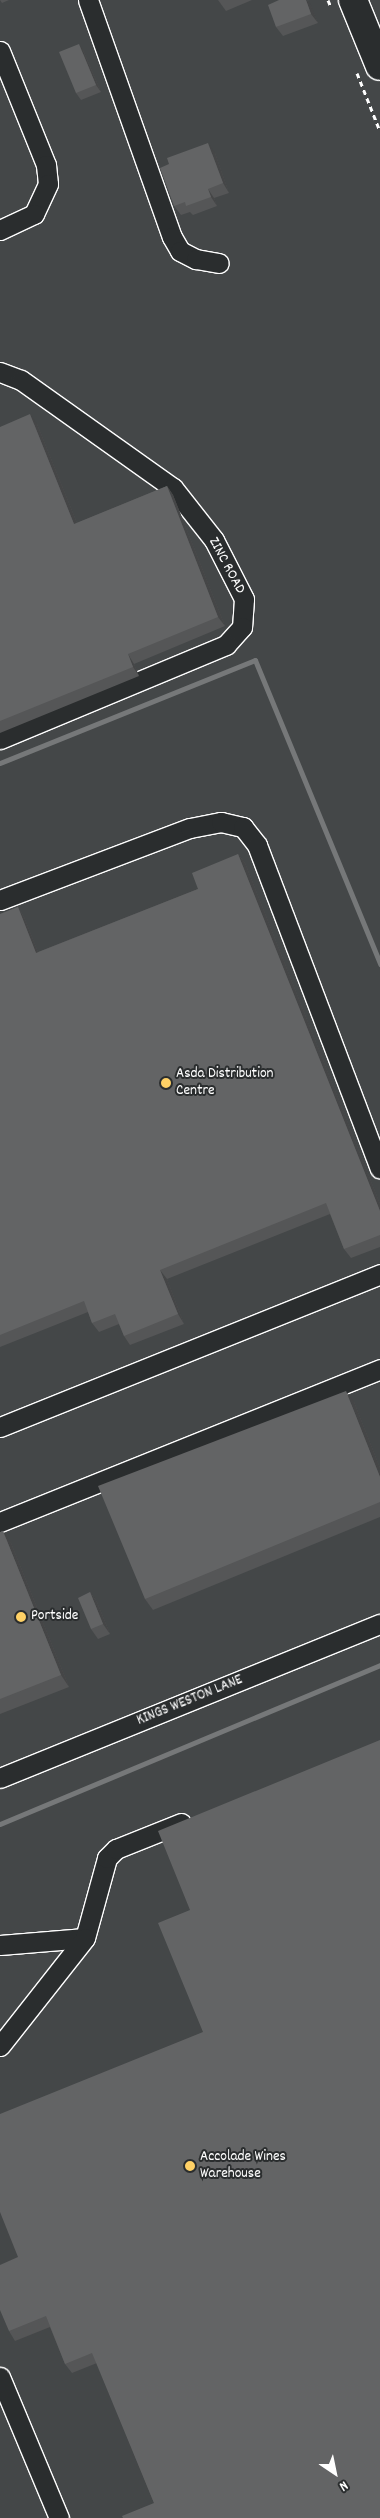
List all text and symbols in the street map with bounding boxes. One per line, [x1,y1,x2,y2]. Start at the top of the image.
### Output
street label: ZINC ROAD [204,535,248,597]
place label: Asda Distribution Centre [176,1065,273,1100]
marker: Asda Distribution Centre [160,1077,172,1089]
place label: Portside [31,1608,78,1626]
marker: Portside [15,1611,27,1623]
street label: KINGS WESTON LANE [134,1672,246,1730]
place label: Accolade Wines Warehouse [200,2148,286,2183]
marker: Accolade Wines Warehouse [184,2160,196,2172]
north arrow [310,2448,360,2498]
text: N [335,2475,352,2496]

